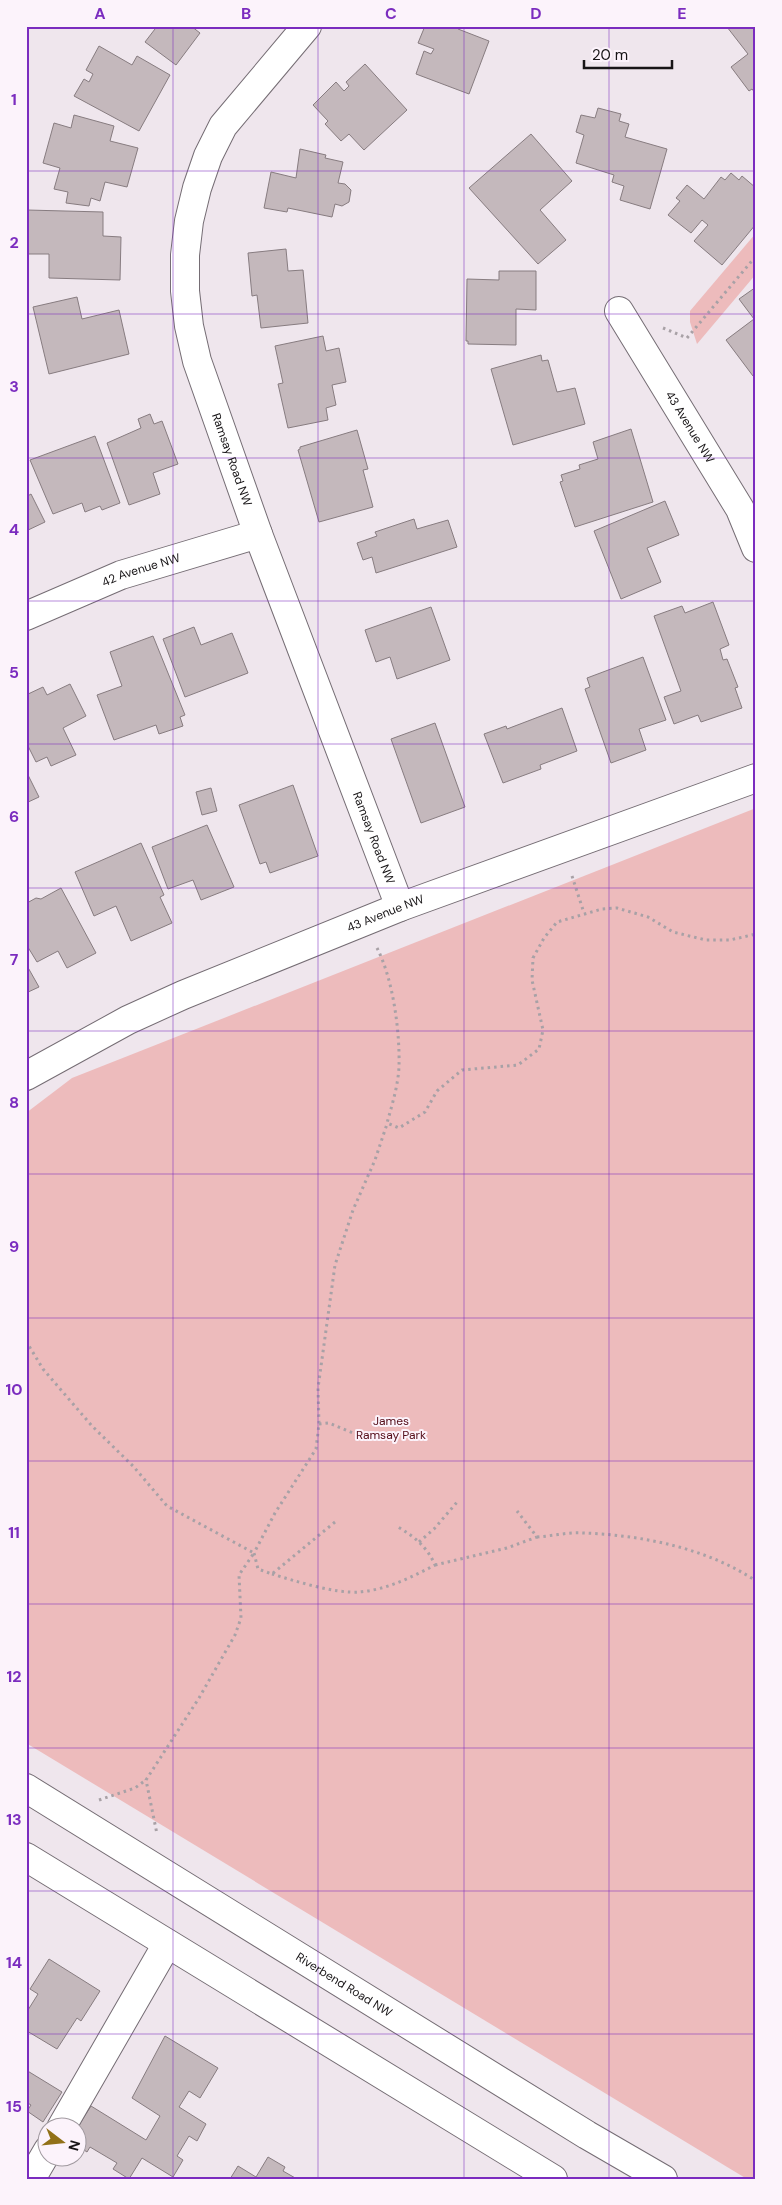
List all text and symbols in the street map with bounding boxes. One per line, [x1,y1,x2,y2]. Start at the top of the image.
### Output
text: A [94,3,106,24]
text: B [241,3,251,24]
text: C [385,3,397,24]
text: D [530,3,542,24]
text: E [677,3,687,24]
scale bar [584,38,672,70]
text: 20 m [592,45,628,65]
text: 1 [11,89,17,110]
text: 2 [9,232,19,253]
text: 3 [9,376,19,397]
street label: 43 Avenue NW [662,388,718,466]
street label: Ramsay Road NW [208,411,256,509]
text: 4 [9,519,19,540]
street label: 42 Avenue NW [99,550,182,590]
text: 5 [9,662,19,683]
street label: Ramsay Road NW [349,790,399,887]
text: 6 [9,806,19,827]
street label: 43 Avenue NW [344,891,426,936]
text: 7 [10,949,19,970]
text: 8 [9,1092,19,1113]
text: 9 [9,1236,19,1257]
text: 10 [5,1379,23,1400]
park label: James Ramsay Park [356,1413,426,1443]
text: 11 [8,1522,20,1543]
text: 12 [6,1666,22,1687]
text: 13 [6,1809,22,1830]
street label: Riverbend Road NW [293,1949,396,2021]
text: 14 [6,1952,22,1973]
text: 15 [6,2096,22,2117]
north arrow [38,2118,88,2168]
text: N [64,2138,85,2153]

